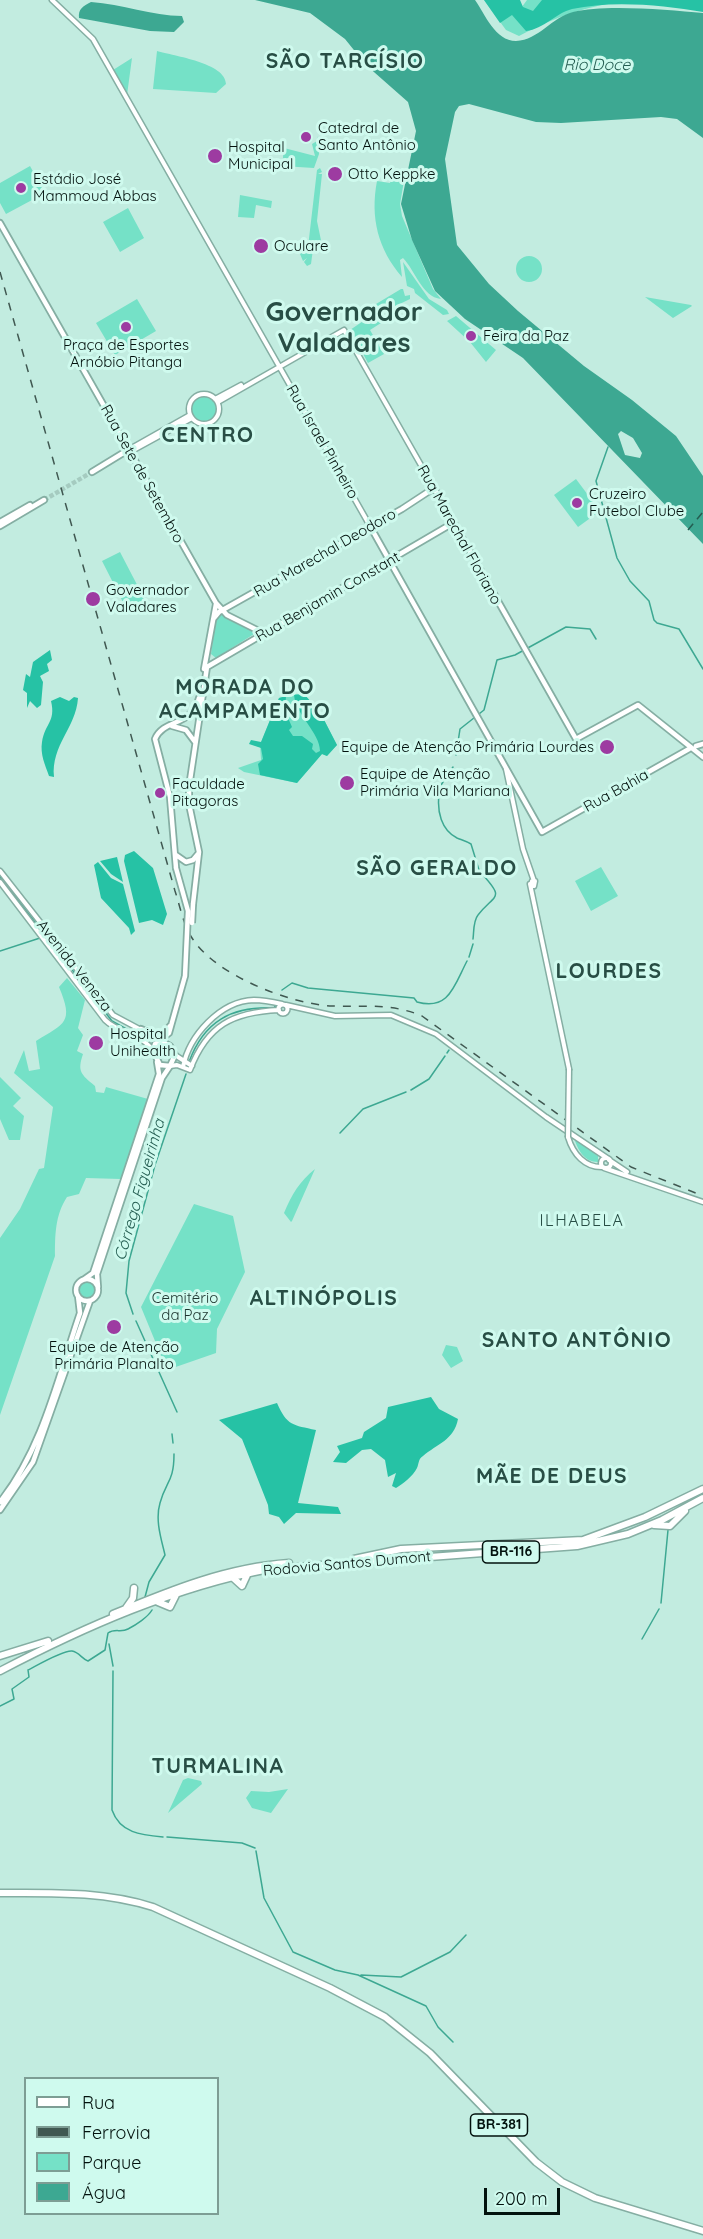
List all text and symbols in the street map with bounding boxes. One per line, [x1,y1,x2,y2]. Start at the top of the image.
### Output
district label: SÃO TARCÍSIO [266,49,424,75]
water label: Rio Doce [564,55,630,75]
place label: Catedral de Santo Antônio [318,119,416,154]
marker: Catedral de Santo Antônio [299,130,313,144]
place label: Hospital Municipal [228,138,293,173]
marker: Hospital Municipal [206,147,224,165]
marker: Otto Keppke [326,165,344,183]
place label: Otto Keppke [348,165,435,183]
place label: Estádio José Mammoud Abbas [33,170,157,205]
marker: Estádio José Mammoud Abbas [14,181,28,195]
marker: Oculare [252,237,270,255]
place label: Oculare [274,237,328,255]
district label: Governador Valadares [266,297,422,360]
marker: Praça de Esportes Arnóbio Pitanga [119,320,133,334]
place label: Feira da Paz [483,327,569,345]
marker: Feira da Paz [464,329,478,343]
place label: Praça de Esportes Arnóbio Pitanga [63,336,189,371]
street label: Rua Israel Pinheiro [282,382,362,502]
street label: Rua Sete de Setembro [96,402,188,546]
district label: CENTRO [162,423,254,449]
street label: Rua Marechal Floriano [413,462,505,608]
place label: Cruzeiro Futebol Clube [589,485,684,520]
marker: Cruzeiro Futebol Clube [570,496,584,510]
street label: Rua Marechal Deodoro [251,505,399,601]
street label: Rua Benjamin Constant [253,548,403,646]
place label: Governador Valadares [106,581,189,616]
marker: Governador Valadares [84,590,102,608]
district label: MORADA DO ACAMPAMENTO [159,675,331,725]
place label: Equipe de Atenção Primária Lourdes [341,738,594,756]
marker: Equipe de Atenção Primária Lourdes [598,738,616,756]
place label: Equipe de Atenção Primária Vila Mariana [360,765,510,800]
street label: Rua Bahia [580,766,652,816]
marker: Equipe de Atenção Primária Vila Mariana [338,774,356,792]
place label: Faculdade Pitagoras [172,775,245,810]
marker: Faculdade Pitagoras [153,786,167,800]
district label: SÃO GERALDO [356,856,518,882]
street label: Avenida Veneza [33,917,115,1015]
district label: LOURDES [556,959,662,985]
place label: Hospital Unihealth [110,1025,176,1060]
marker: Hospital Unihealth [87,1034,105,1052]
water label: Córrego Figueirinha [111,1117,169,1263]
district label: ILHABELA [540,1211,624,1231]
district label: ALTINÓPOLIS [250,1286,398,1312]
park label: Cemitério da Paz [152,1289,218,1324]
marker: Equipe de Atenção Primária Planalto [105,1318,123,1336]
district label: SANTO ANTÔNIO [482,1328,672,1354]
place label: Equipe de Atenção Primária Planalto [49,1338,179,1373]
district label: MÃE DE DEUS [476,1464,628,1490]
road number: BR-116 [482,1541,540,1563]
street label: Rodovia Santos Dumont [262,1548,432,1580]
district label: TURMALINA [152,1754,284,1780]
legend [24,2077,219,2215]
text: Rua [82,2091,115,2114]
road number: BR-381 [470,2114,528,2136]
text: Ferrovia [82,2121,151,2144]
text: Parque [82,2151,141,2174]
scale bar [487,2176,564,2214]
text: Água [82,2181,126,2204]
text: 200 m [495,2187,548,2210]

